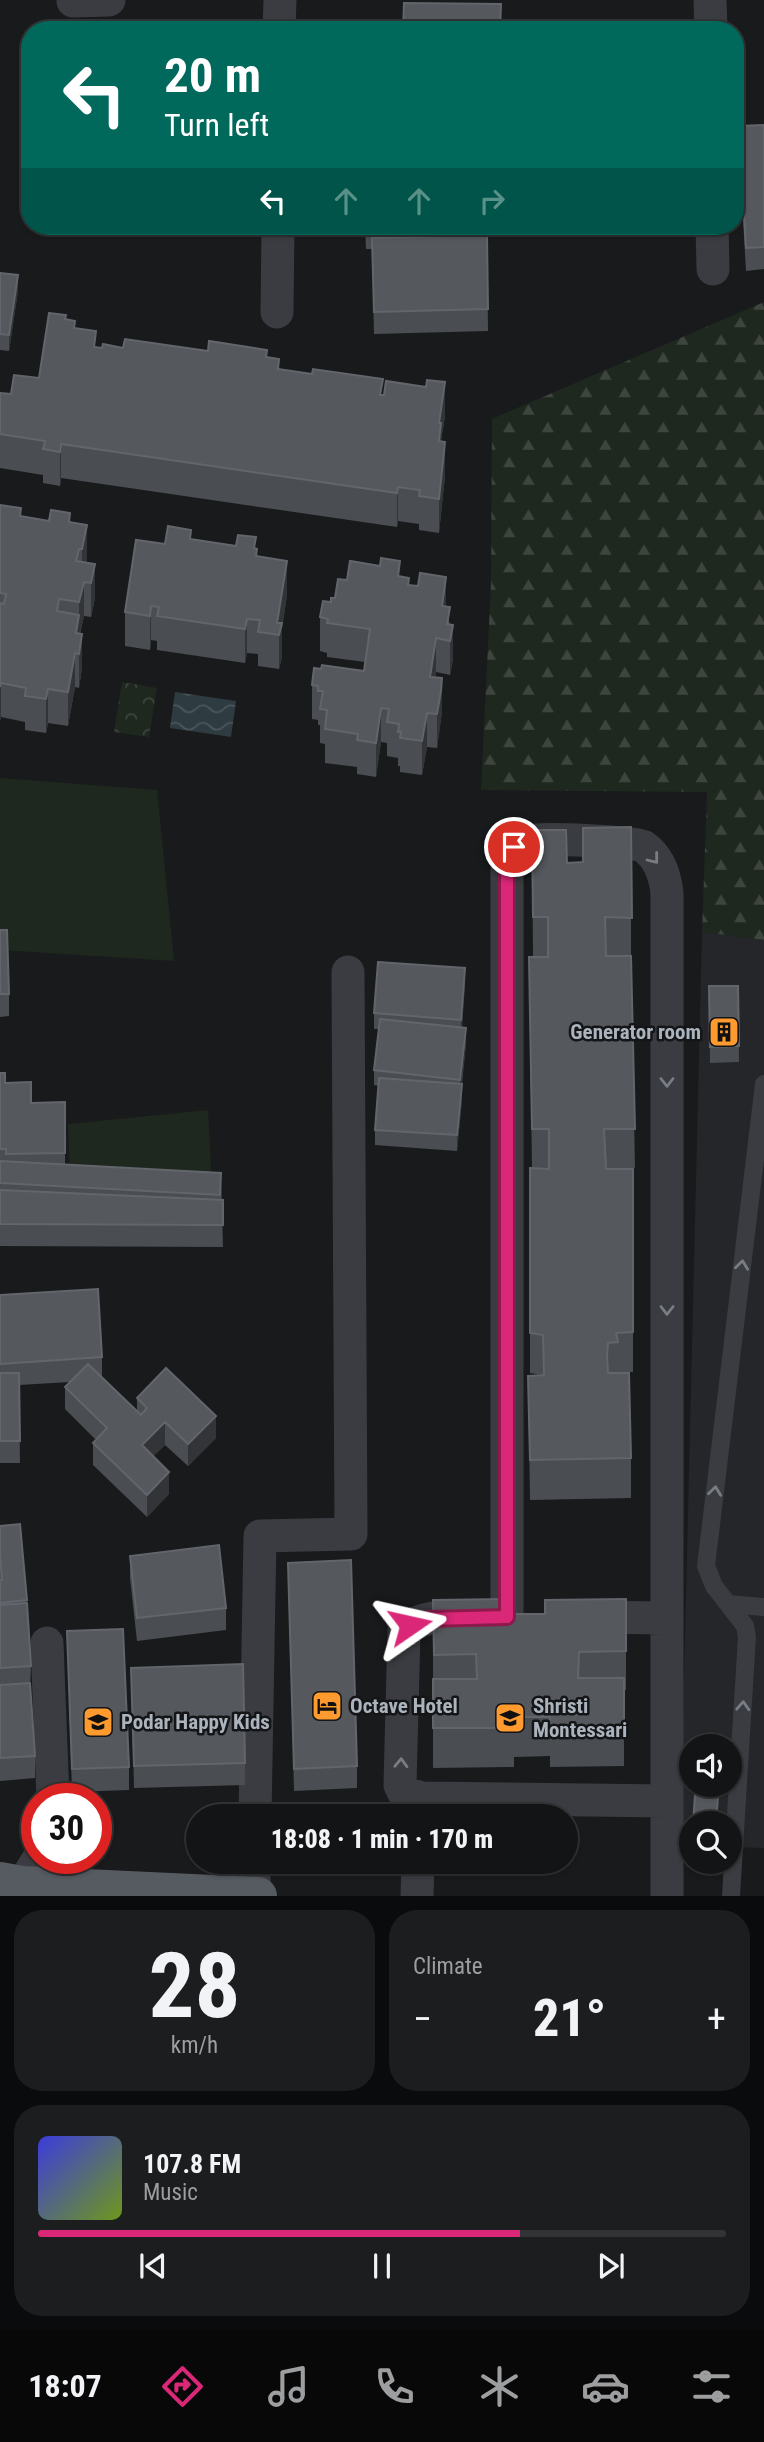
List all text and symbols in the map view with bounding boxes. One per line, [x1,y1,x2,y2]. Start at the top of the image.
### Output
text: 20 m [164,47,261,104]
icon: left [49,49,140,140]
text: Turn left [164,106,269,144]
icon: left [254,182,292,220]
icon: ahead [327,182,365,220]
icon: ahead [400,182,438,220]
icon: right [473,182,511,220]
pin [484,817,544,877]
icon: arrive [495,828,533,866]
one-way arrow [645,851,658,863]
building icon: Generator room [707,1015,741,1049]
place label: Generator room [570,1020,701,1044]
one-way arrow [659,1078,675,1088]
one-way arrow [734,1259,749,1271]
one-way arrow [659,1305,675,1316]
one-way arrow [707,1485,722,1497]
position arrow [373,1588,447,1662]
hotel icon: Octave Hotel [310,1689,344,1723]
place label: Octave Hotel [350,1694,458,1718]
place label: Shristi Montessari [533,1694,627,1742]
one-way arrow [735,1700,750,1711]
school or university icon: Shristi Montessari [493,1701,527,1735]
school or university icon: Podar Happy Kids [81,1705,115,1739]
place label: Podar Happy Kids [121,1710,270,1734]
map controls [679,1734,742,1874]
button: sound [679,1734,742,1797]
one-way arrow [393,1757,408,1768]
speed limit sign: 30 [21,1783,112,1874]
button: search [679,1811,742,1874]
text: 18:08 · 1 min · 170 m [271,1824,493,1854]
text: 28 [149,1933,240,2039]
text: Climate [413,1953,483,1980]
text: 21° [533,1988,606,2049]
text: − [413,1997,432,2041]
text: + [707,1997,726,2041]
text: km/h [171,2032,218,2059]
text: 107.8 FM [143,2149,241,2179]
text: Music [143,2179,198,2206]
icon: previous [134,2247,172,2285]
icon: pause [363,2247,401,2285]
icon: next [592,2247,630,2285]
icon: directions [158,2362,207,2411]
icon: music [264,2362,313,2411]
icon: phone [370,2362,419,2411]
icon: climate [475,2362,524,2411]
icon: car [581,2362,630,2411]
icon: filters [687,2362,736,2411]
text: 18:07 [28,2367,102,2405]

